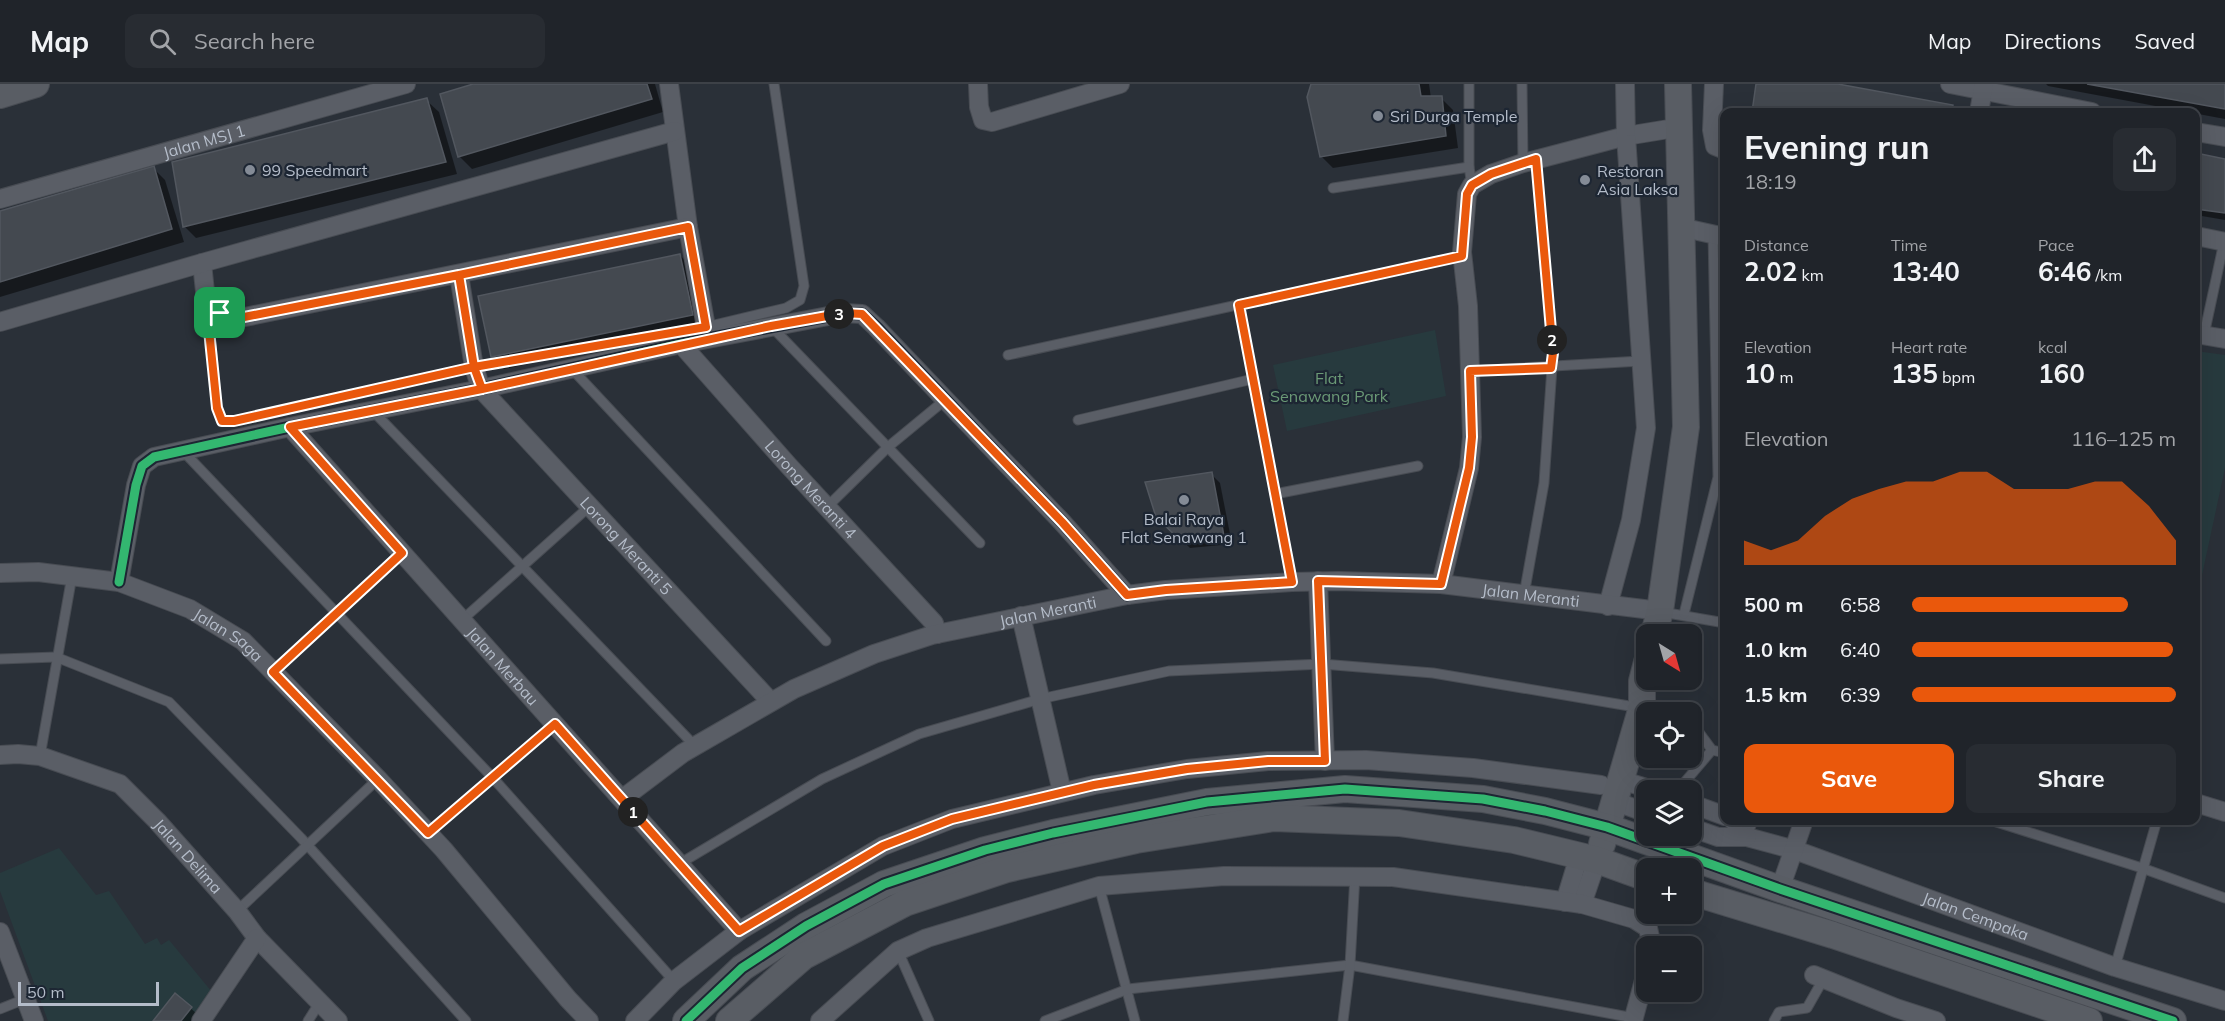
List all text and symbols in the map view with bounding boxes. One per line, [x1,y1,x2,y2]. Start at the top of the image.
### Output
search box [125,14,545,68]
text: Map [30,24,89,59]
icon: search [146,25,179,58]
text: Search here [194,27,315,55]
text: Map [1928,28,1971,54]
text: Directions [2004,28,2101,54]
text: Saved [2134,28,2195,54]
place label: Sri Durga Temple [1390,106,1517,126]
marker: Sri Durga Temple [1371,109,1385,123]
street label: Jalan MSJ 1 [161,120,247,162]
text: Evening run [1744,126,1930,167]
button: share [2113,128,2176,191]
place label: 99 Speedmart [262,160,368,180]
place label: Restoran Asia Laksa [1597,161,1678,199]
marker: 99 Speedmart [243,163,257,177]
text: 18:19 [1744,169,1797,194]
marker: Restoran Asia Laksa [1578,173,1592,187]
text: Distance [1744,235,1809,255]
text: Time [1891,235,1927,255]
text: Pace [2038,235,2074,255]
text: 2.02 [1744,255,1797,288]
text: 13:40 [1891,255,1960,288]
text: 6:46 [2038,255,2091,288]
text: km [1797,265,1824,285]
text: /km [2091,265,2122,285]
pin [194,287,245,338]
icon: arrive [203,296,236,329]
pin: 3 [824,299,854,329]
text: 3 [834,304,844,324]
pin: 2 [1537,325,1567,355]
text: 2 [1547,330,1557,350]
text: Elevation [1744,337,1812,357]
text: Heart rate [1891,337,1967,357]
text: kcal [2038,337,2067,357]
text: 10 [1744,357,1775,390]
text: 135 [1891,357,1938,390]
text: 160 [2038,357,2085,390]
text: m [1775,367,1793,387]
text: bpm [1938,367,1975,387]
park label: Flat Senawang Park [1270,368,1389,406]
text: Elevation [1744,426,1829,451]
text: 116–125 m [2071,426,2176,451]
street label: Lorong Meranti 4 [761,436,861,543]
street label: Lorong Meranti 5 [576,493,676,599]
marker: Balai Raya Flat Senawang 1 [1177,493,1191,507]
place label: Balai Raya Flat Senawang 1 [1121,509,1247,547]
street label: Jalan Meranti [1481,579,1581,611]
street label: Jalan Meranti [997,592,1098,631]
text: 500 m [1744,592,1803,617]
text: 6:58 [1840,592,1881,617]
street label: Jalan Saga [190,604,268,666]
street label: Jalan Merbau [463,622,543,709]
north arrow [1636,624,1702,690]
map controls [1636,624,1702,1002]
text: 1.0 km [1744,637,1807,662]
text: 6:40 [1840,637,1881,662]
text: 1.5 km [1744,682,1807,707]
text: 6:39 [1840,682,1881,707]
button: locate [1636,702,1702,768]
button: Save [1744,744,1954,813]
button: Share [1966,744,2176,813]
button: layers [1636,780,1702,846]
pin: 1 [618,797,648,827]
text: 1 [628,802,638,822]
street label: Jalan Delima [149,814,227,898]
button: + [1636,858,1702,924]
street label: Jalan Cempaka [1920,887,2032,945]
button: − [1636,936,1702,1002]
scale bar [18,979,159,1006]
text: 50 m [27,982,64,1002]

